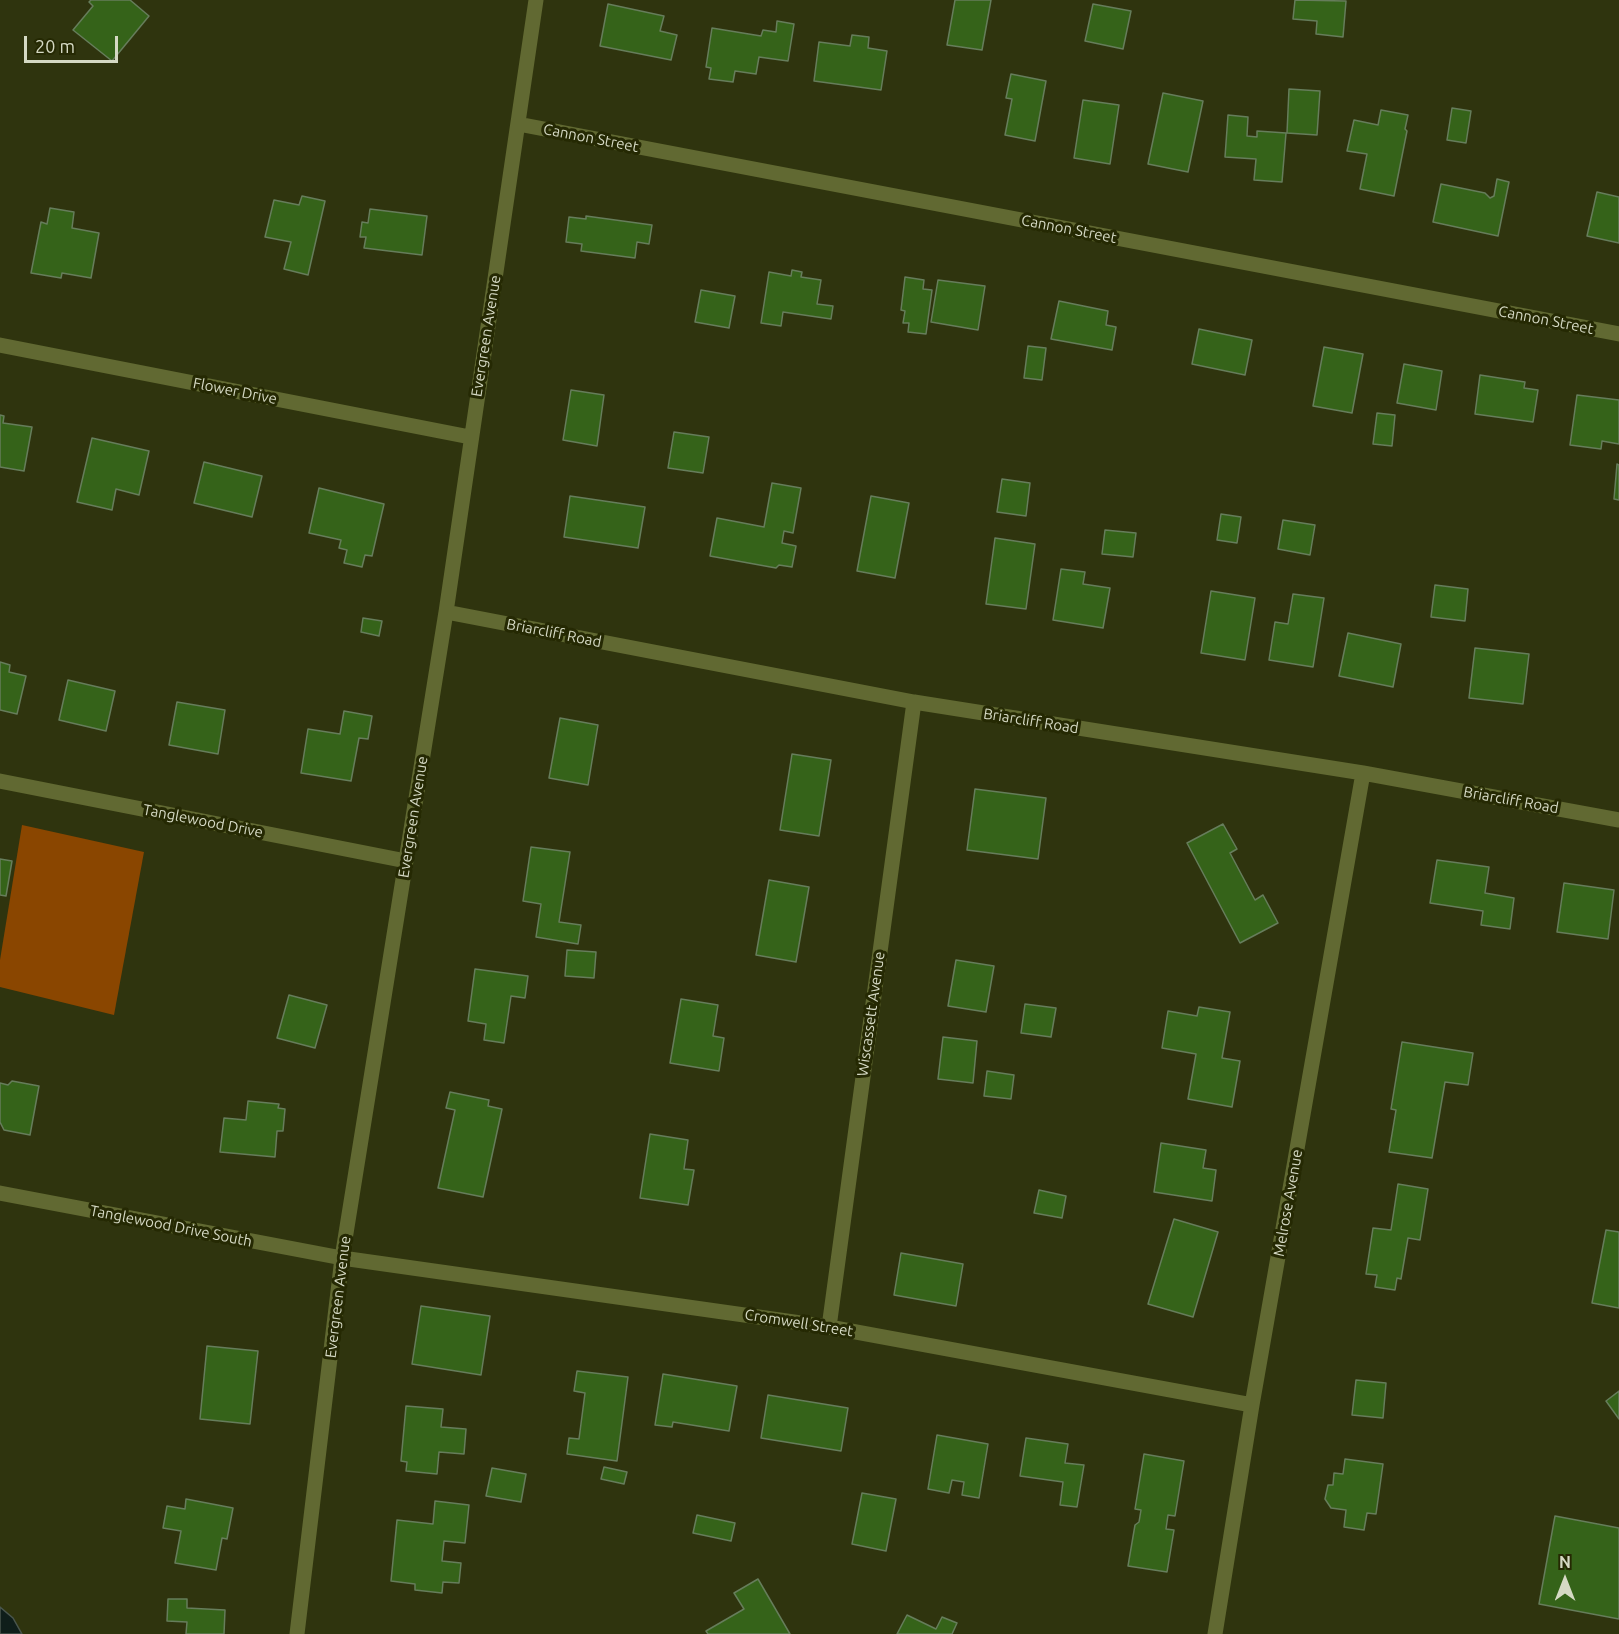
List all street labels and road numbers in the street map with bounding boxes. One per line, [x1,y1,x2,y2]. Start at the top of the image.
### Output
street label: Cannon Street [542,120,640,156]
street label: Cannon Street [1020,211,1118,247]
street label: Evergreen Avenue [468,274,504,398]
street label: Cannon Street [1497,302,1595,338]
street label: Flower Drive [192,374,278,408]
street label: Briarcliff Road [505,615,603,651]
street label: Briarcliff Road [982,705,1080,737]
street label: Evergreen Avenue [395,755,431,879]
street label: Briarcliff Road [1462,783,1560,817]
street label: Tanglewood Drive [142,801,264,841]
street label: Wiscassett Avenue [853,950,889,1078]
street label: Melrose Avenue [1270,1148,1306,1258]
street label: Tanglewood Drive South [88,1201,254,1251]
street label: Evergreen Avenue [322,1235,354,1359]
street label: Cromwell Street [743,1306,855,1340]

